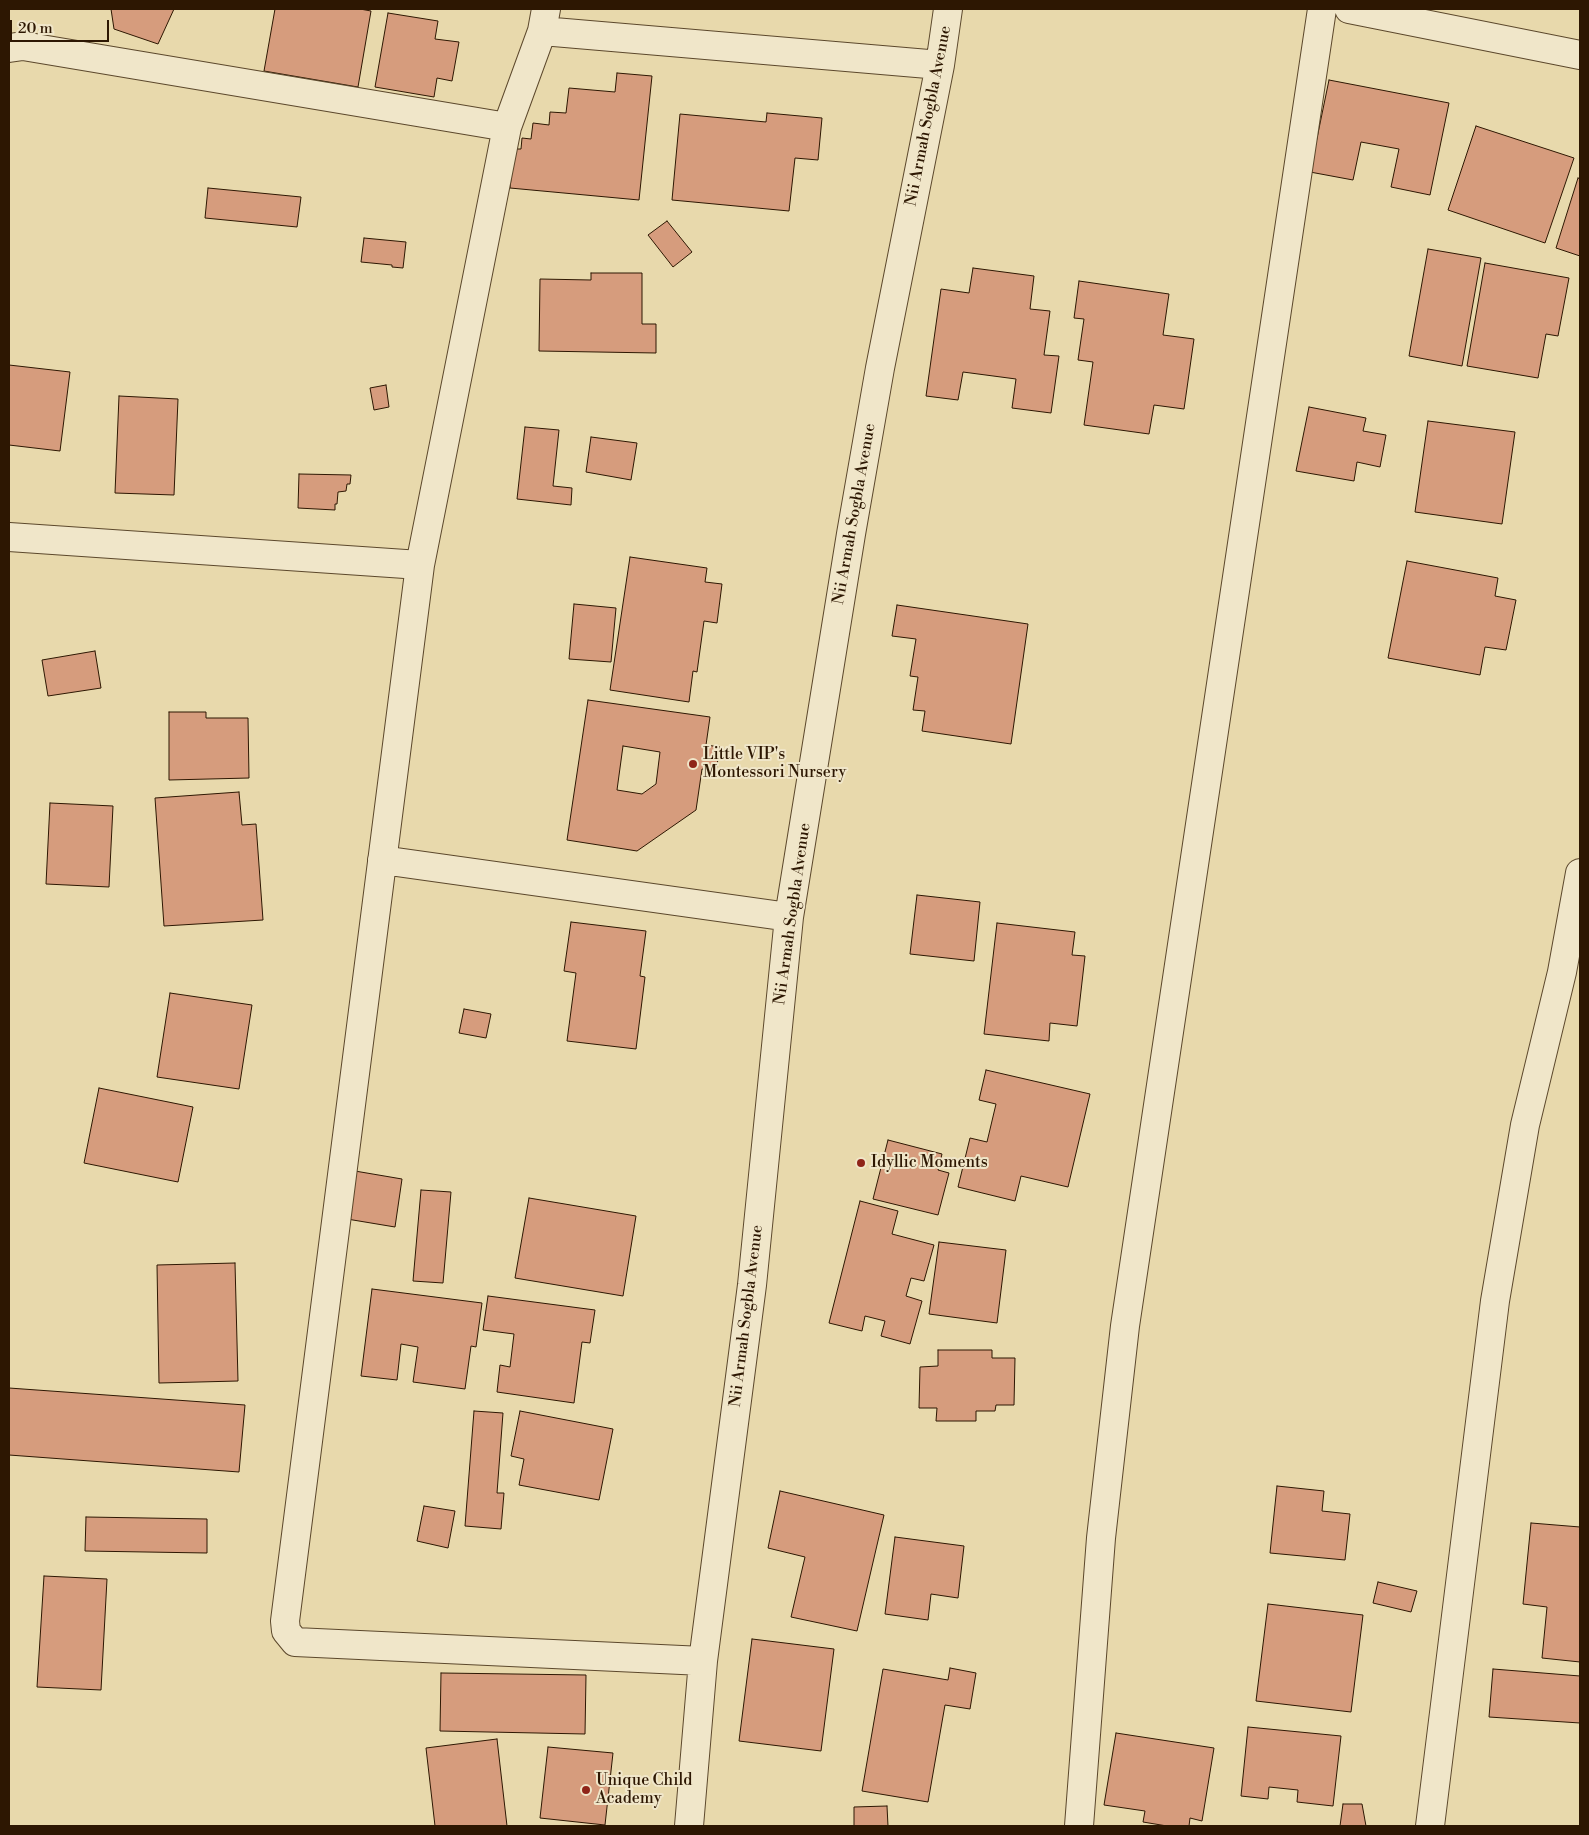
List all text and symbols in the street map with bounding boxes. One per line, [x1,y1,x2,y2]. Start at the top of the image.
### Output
scale bar [12,10,111,42]
text: 20 m [18,19,53,38]
street label: Nii Armah Sogbla Avenue [902,24,956,208]
street label: Nii Armah Sogbla Avenue [830,422,880,606]
place label: Little VIP's Montessori Nursery [703,745,846,783]
marker: Little VIP's Montessori Nursery [687,758,699,770]
street label: Nii Armah Sogbla Avenue [771,822,815,1006]
place label: Idyllic Moments [871,1153,988,1173]
marker: Idyllic Moments [855,1157,867,1169]
street label: Nii Armah Sogbla Avenue [726,1224,768,1408]
place label: Unique Child Academy [596,1771,692,1809]
marker: Unique Child Academy [580,1784,592,1796]

